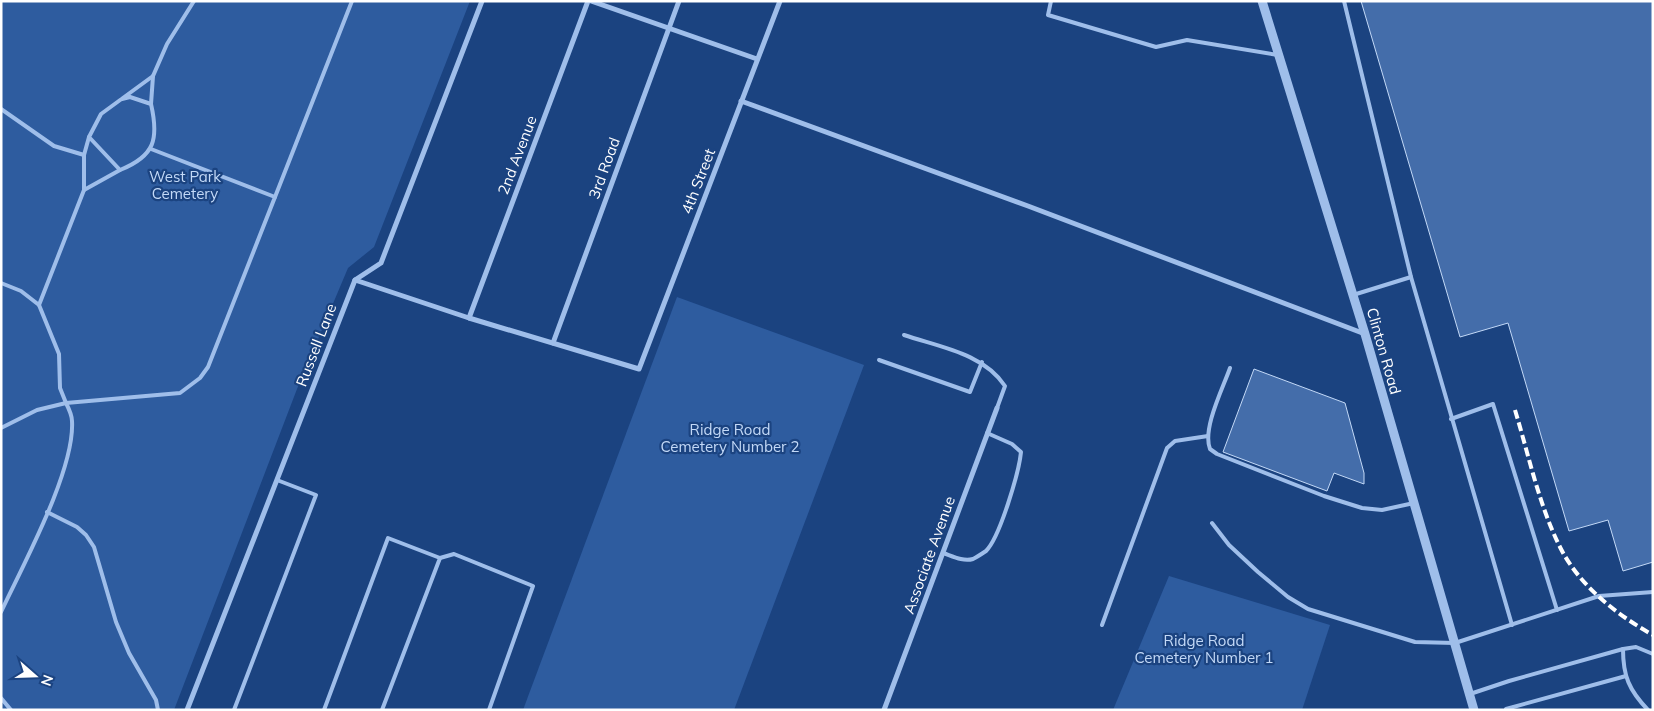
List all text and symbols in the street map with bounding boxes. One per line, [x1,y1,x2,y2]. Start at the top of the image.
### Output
street label: 2nd Avenue [493,113,541,197]
street label: 3rd Road [584,135,624,201]
street label: 4th Street [677,146,719,216]
park label: West Park Cemetery [149,167,221,203]
street label: Russell Lane [291,301,341,389]
street label: Clinton Road [1363,305,1405,397]
park label: Ridge Road Cemetery Number 2 [661,420,799,456]
street label: Associate Avenue [899,494,959,616]
park label: Ridge Road Cemetery Number 1 [1135,631,1273,667]
north arrow [10,651,60,701]
text: N [37,672,57,688]

